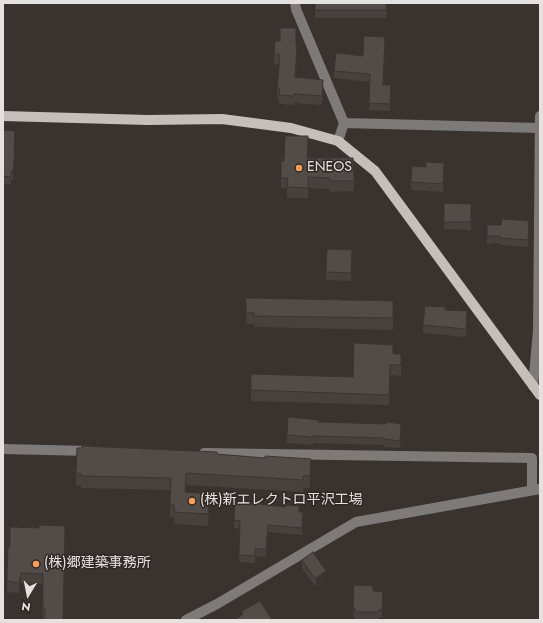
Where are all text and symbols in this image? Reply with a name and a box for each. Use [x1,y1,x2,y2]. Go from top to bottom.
place label: ENEOS [307,160,352,176]
marker: ENEOS [294,163,304,173]
place label: (株)新エレクトロ平沢工場 [200,493,363,509]
marker: (株)新エレクトロ平沢工場 [187,496,197,506]
place label: (株)郷建築事務所 [44,556,151,572]
marker: (株)郷建築事務所 [31,559,41,569]
north arrow [8,575,48,615]
text: N [20,598,32,615]

